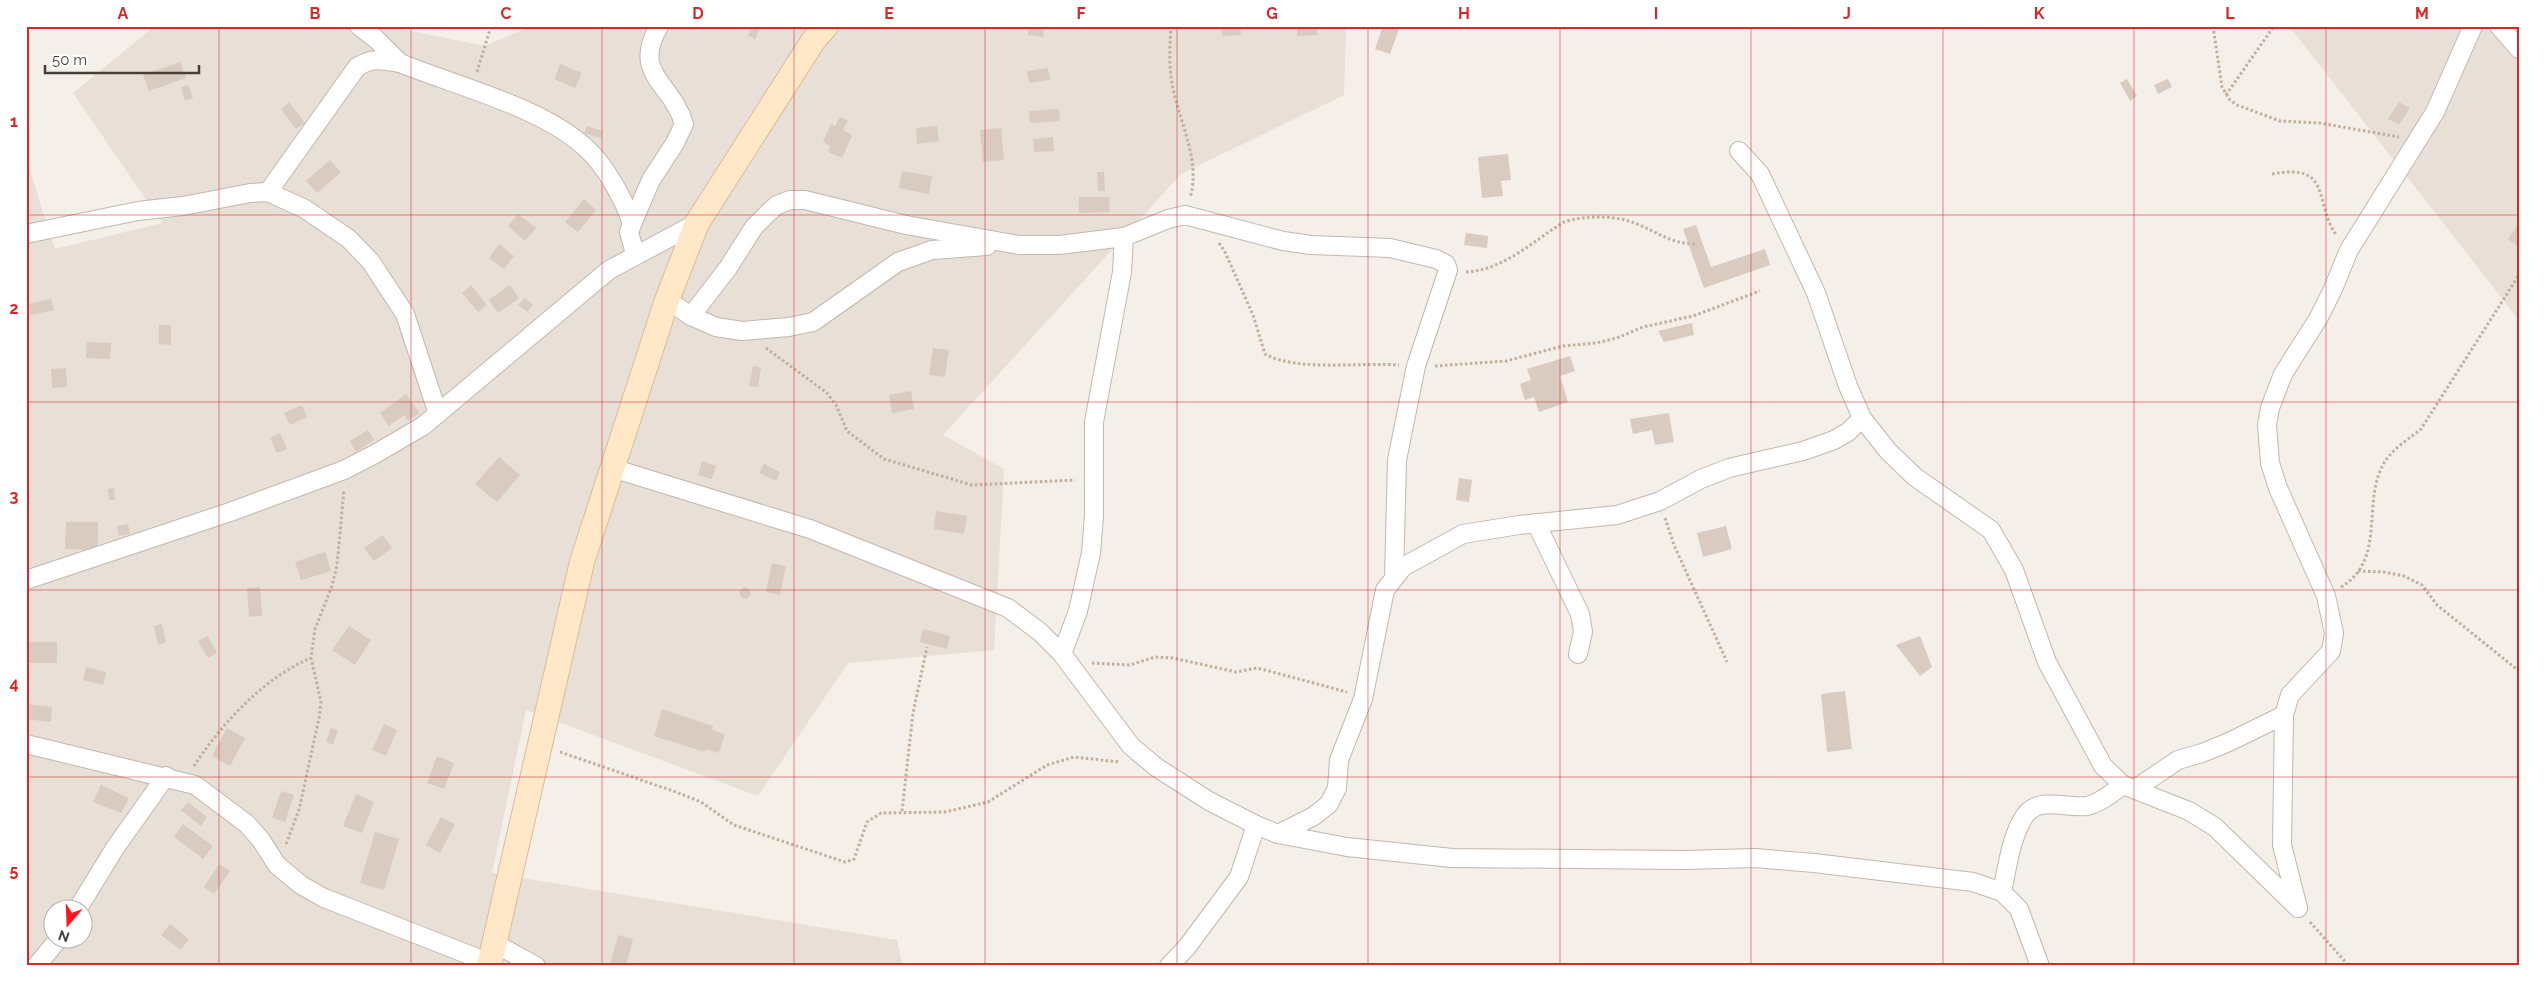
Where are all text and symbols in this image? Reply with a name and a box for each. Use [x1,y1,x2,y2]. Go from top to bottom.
text: A [118,4,129,23]
text: B [310,4,321,23]
text: C [501,4,512,23]
text: D [692,4,704,23]
text: E [884,4,894,23]
text: F [1076,4,1086,23]
text: G [1266,4,1278,23]
text: H [1458,4,1470,23]
text: I [1654,4,1658,23]
text: J [1843,4,1851,23]
text: K [2034,4,2045,23]
text: L [2225,4,2235,23]
text: M [2415,4,2429,23]
scale bar [45,42,199,74]
text: 50 m [52,51,87,69]
text: 1 [10,112,18,131]
text: 2 [9,299,19,318]
text: 3 [10,487,19,506]
text: 4 [9,674,19,693]
text: 5 [10,861,19,880]
north arrow [42,900,92,950]
text: N [56,927,71,946]

